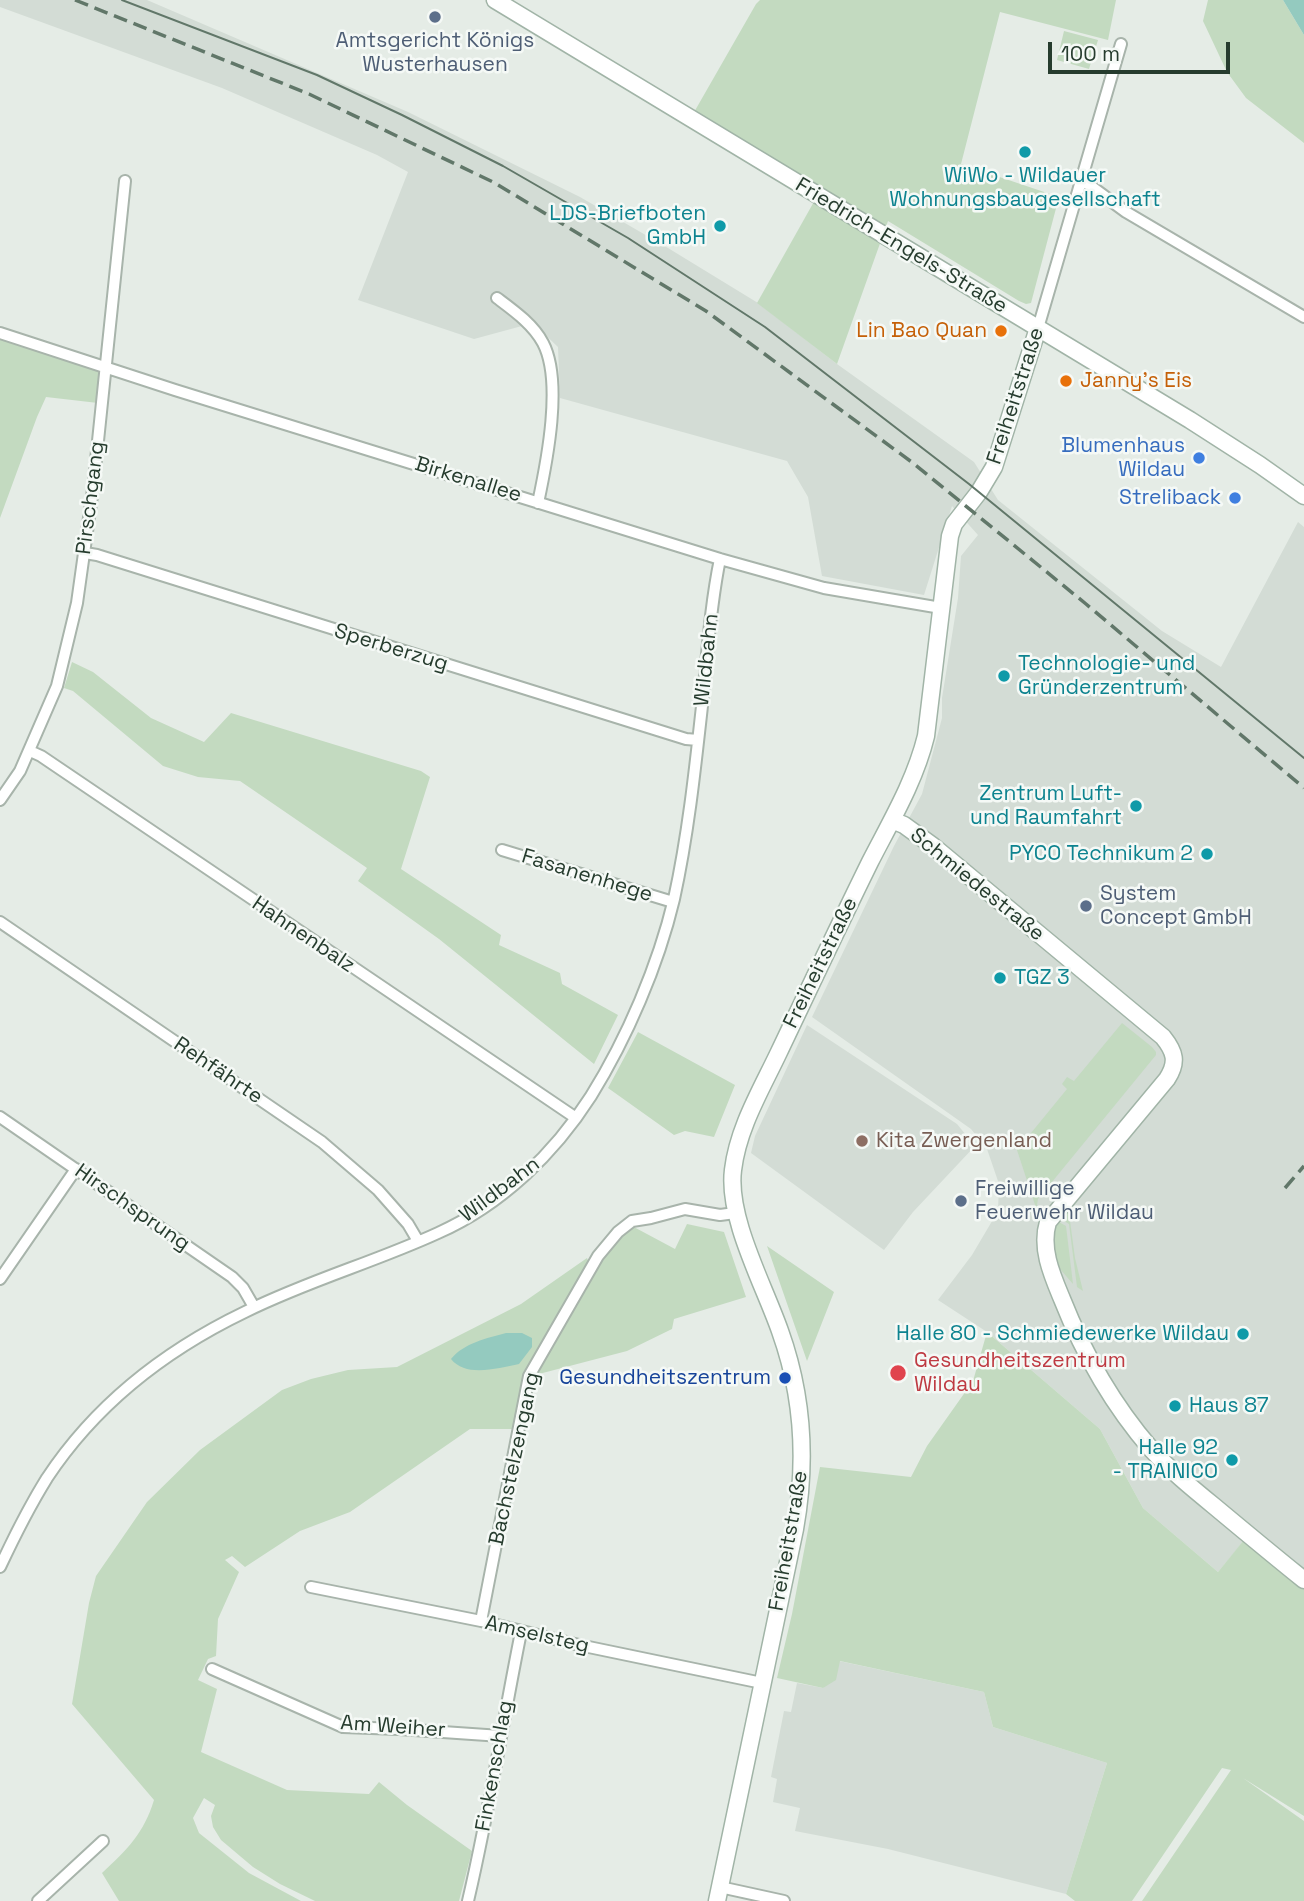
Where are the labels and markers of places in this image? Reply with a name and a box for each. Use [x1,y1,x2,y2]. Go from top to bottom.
marker: Amtsgericht Königs Wusterhausen [427,9,443,25]
place label: Amtsgericht Königs Wusterhausen [336,28,534,78]
marker: WiWo - Wildauer Wohnungsbaugesellschaft [1017,144,1033,160]
place label: WiWo - Wildauer Wohnungsbaugesellschaft [889,163,1161,213]
place label: LDS-Briefboten GmbH [549,201,706,251]
marker: LDS-Briefboten GmbH [712,218,728,234]
place label: Lin Bao Quan [856,318,987,344]
marker: Lin Bao Quan [993,323,1009,339]
place label: Janny's Eis [1080,368,1192,394]
marker: Janny's Eis [1058,373,1074,389]
place label: Blumenhaus Wildau [1061,433,1185,483]
marker: Blumenhaus Wildau [1191,450,1207,466]
place label: Streliback [1119,485,1221,511]
marker: Streliback [1227,490,1243,506]
place label: Technologie- und Gründerzentrum [1018,651,1195,701]
marker: Technologie- und Gründerzentrum [996,668,1012,684]
place label: Zentrum Luft- und Raumfahrt [970,781,1122,831]
marker: Zentrum Luft- und Raumfahrt [1128,798,1144,814]
place label: PYCO Technikum 2 [1009,841,1193,867]
marker: PYCO Technikum 2 [1199,846,1215,862]
place label: System Concept GmbH [1100,881,1252,931]
marker: System Concept GmbH [1078,898,1094,914]
place label: TGZ 3 [1014,965,1070,991]
marker: TGZ 3 [992,970,1008,986]
place label: Kita Zwergenland [876,1128,1052,1154]
marker: Kita Zwergenland [854,1133,870,1149]
place label: Freiwillige Feuerwehr Wildau [975,1176,1154,1226]
marker: Freiwillige Feuerwehr Wildau [953,1193,969,1209]
place label: Halle 80 - Schmiedewerke Wildau [896,1321,1229,1347]
marker: Halle 80 - Schmiedewerke Wildau [1235,1326,1251,1342]
place label: Gesundheitszentrum Wildau [914,1348,1126,1398]
marker: Gesundheitszentrum Wildau [888,1363,908,1383]
place label: Gesundheitszentrum [559,1365,771,1391]
marker: Gesundheitszentrum [777,1370,793,1386]
place label: Haus 87 [1189,1393,1269,1419]
marker: Haus 87 [1167,1398,1183,1414]
place label: Halle 92 - TRAINICO [1112,1435,1218,1485]
marker: Halle 92 - TRAINICO [1224,1452,1240,1468]

